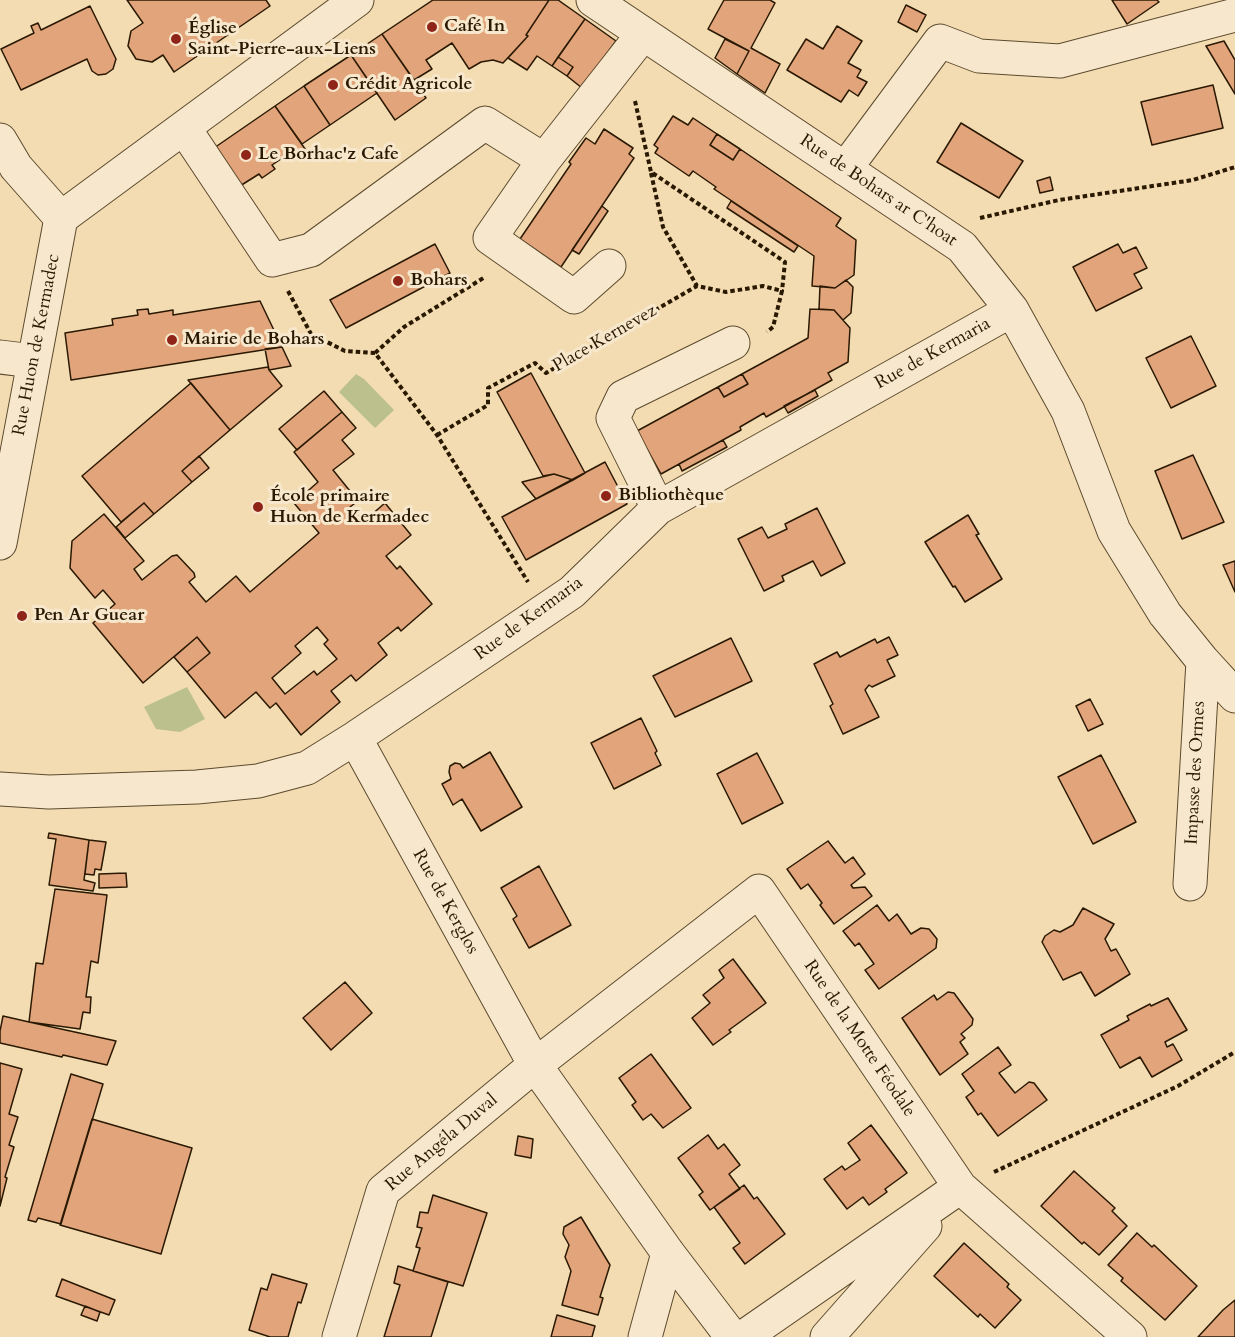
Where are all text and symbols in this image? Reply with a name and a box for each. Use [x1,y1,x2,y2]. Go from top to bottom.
place label: Café In [444,16,505,38]
place label: Église Saint-Pierre-aux-Liens [188,18,376,60]
marker: Café In [425,20,439,34]
marker: Église Saint-Pierre-aux-Liens [169,32,183,46]
place label: Crédit Agricole [345,74,472,96]
marker: Crédit Agricole [326,78,340,92]
street label: Rue de Bohars ar C'hoat [795,130,961,252]
place label: Le Borhac'z Cafe [258,144,399,166]
marker: Le Borhac'z Cafe [239,148,253,162]
street label: Rue Huon de Kermadec [9,252,65,438]
place label: Bohars [410,270,468,292]
marker: Bohars [391,274,405,288]
street label: Place Kernevez [549,301,661,377]
street label: Rue de Kermaria [872,313,994,395]
place label: Mairie de Bohars [184,329,324,351]
marker: Mairie de Bohars [165,333,179,347]
place label: Bibliothèque [618,485,724,507]
place label: École primaire Huon de Kermadec [270,486,429,528]
marker: Bibliothèque [599,489,613,503]
marker: École primaire Huon de Kermadec [251,500,265,514]
street label: Rue de Kermaria [471,573,587,665]
place label: Pen Ar Guear [34,605,144,627]
marker: Pen Ar Guear [15,609,29,623]
street label: Impasse des Ormes [1181,701,1211,845]
street label: Rue de Kerglos [407,846,483,958]
street label: Rue de la Motte Féodale [798,956,920,1122]
street label: Rue Angéla Duval [382,1090,502,1196]

